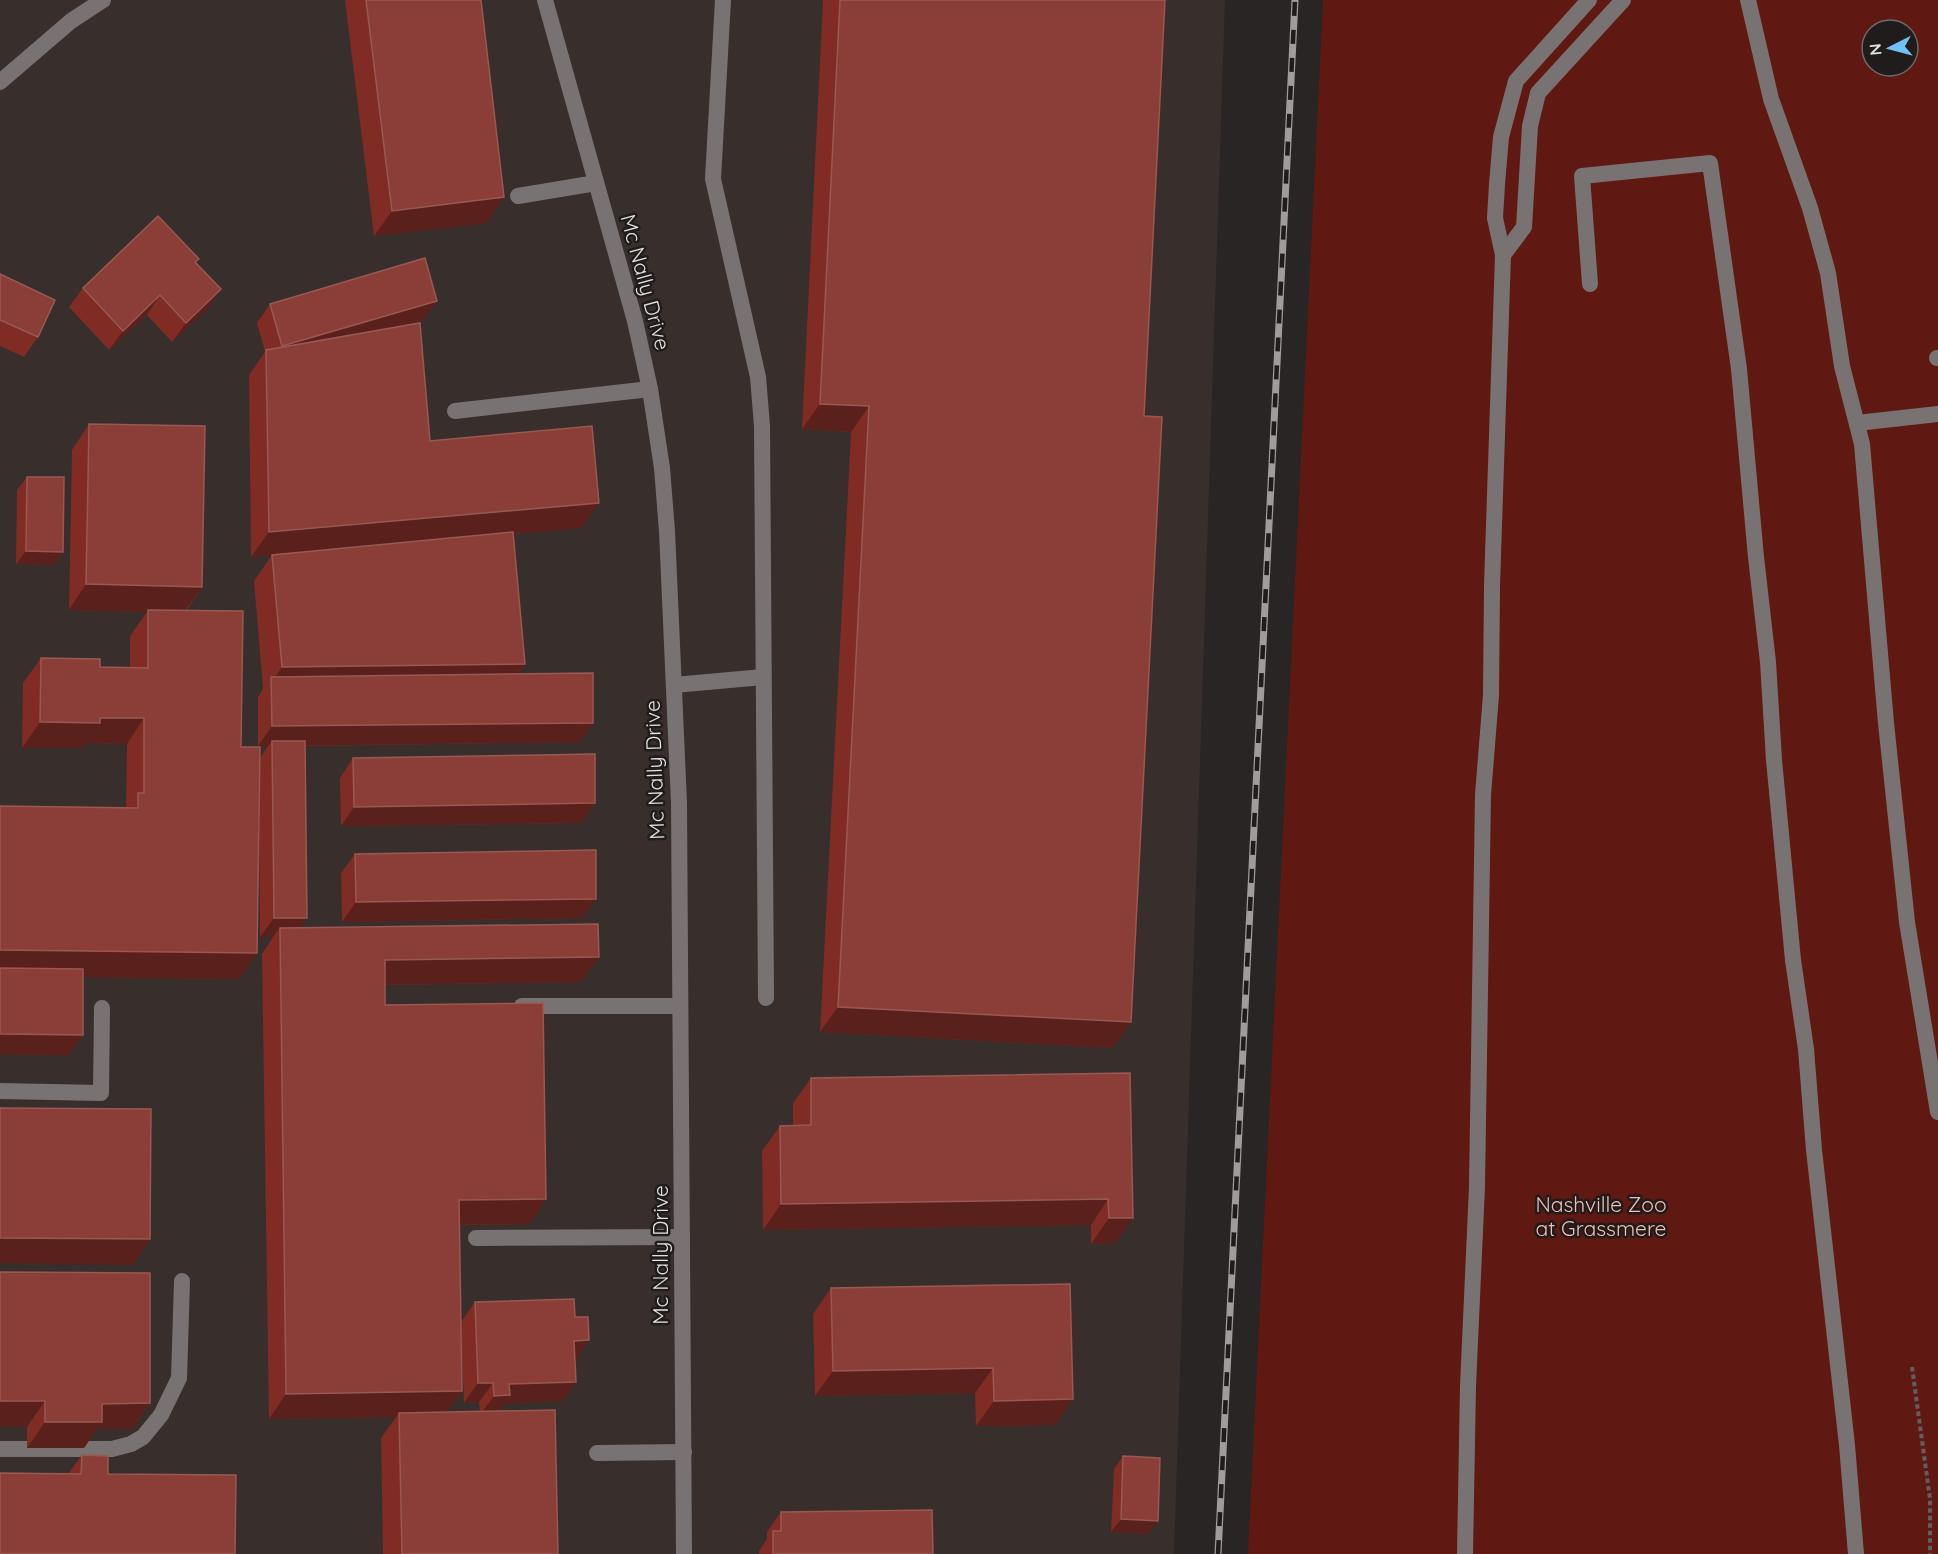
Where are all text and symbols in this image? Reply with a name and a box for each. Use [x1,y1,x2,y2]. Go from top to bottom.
north arrow [1860,18,1920,78]
text: N [1865,43,1886,56]
street label: Mc Nally Drive [615,211,677,353]
street label: Mc Nally Drive [639,700,669,840]
street label: Mc Nally Drive [647,1185,673,1325]
park label: Nashville Zoo at Grassmere [1535,1191,1667,1241]

